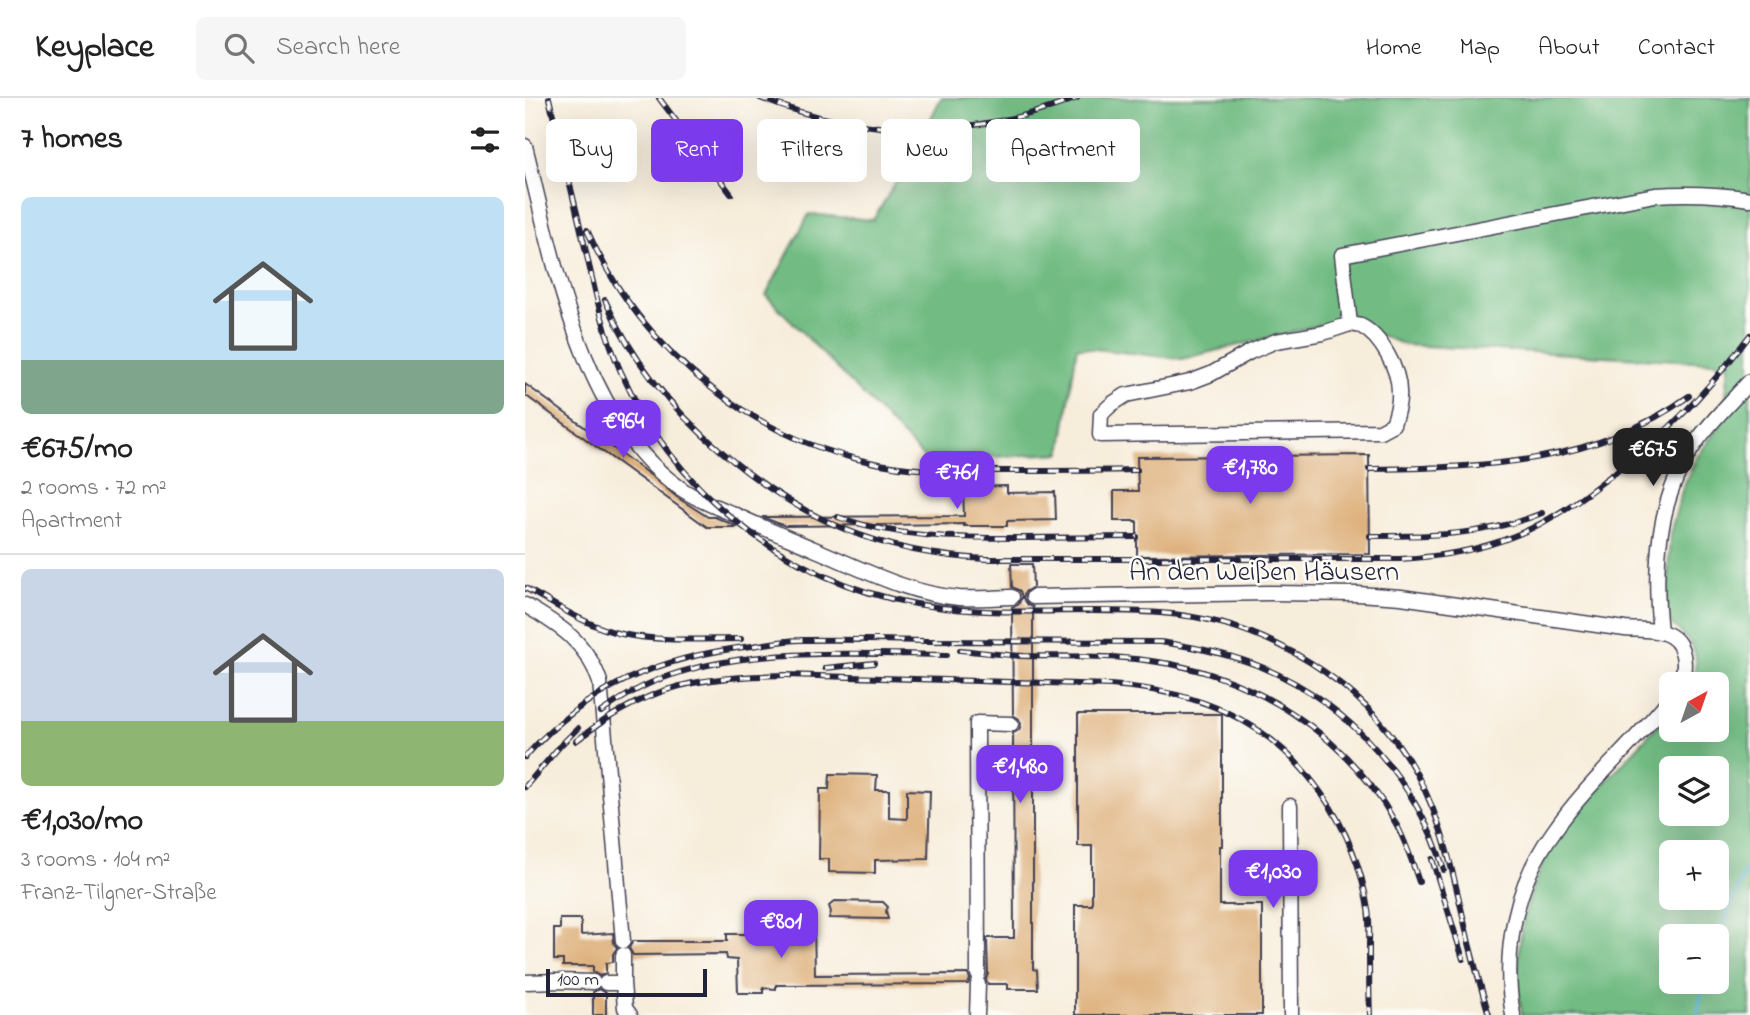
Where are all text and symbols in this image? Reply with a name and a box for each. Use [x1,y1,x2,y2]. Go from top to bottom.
search box [196,17,686,80]
text: Keyplace [35,24,154,72]
icon: search [220,29,258,67]
text: Search here [276,29,400,67]
text: Home [1366,31,1422,66]
text: Map [1460,31,1500,66]
text: About [1538,31,1600,66]
text: Contact [1638,31,1715,66]
text: 7 homes [21,118,123,162]
chip: Buy [546,119,637,182]
chip: Rent [651,119,743,182]
chip: Filters [757,119,867,182]
chip: New [881,119,972,182]
chip: Apartment [986,119,1140,182]
icon: filters [466,121,504,159]
icon: home [200,243,326,369]
pin: €964 [582,400,664,460]
text: €964 [602,406,644,439]
text: €675/mo [21,428,133,472]
pin: €675 [1612,428,1694,488]
text: €675 [1629,434,1677,467]
pin: €1,780 [1193,446,1307,506]
pin: €761 [916,452,998,511]
text: €1,780 [1222,452,1278,485]
text: €761 [936,457,978,490]
text: 2 rooms · 72 m² [21,472,167,505]
text: Apartment [21,505,122,538]
street label: An den Weißen Häusern [1129,553,1399,594]
icon: home [200,615,326,741]
north arrow [1659,672,1729,742]
map controls [1659,672,1729,994]
pin: €1,480 [963,746,1077,805]
text: €1,480 [992,751,1048,784]
button: layers [1659,756,1729,826]
text: €1,030/mo [21,800,143,844]
button: + [1659,840,1729,910]
text: 3 rooms · 104 m² [21,844,170,877]
pin: €1,030 [1216,850,1330,910]
text: €1,030 [1245,856,1301,889]
text: Franz-Tilgner-Straße [21,877,217,910]
pin: €801 [740,900,822,960]
text: €801 [760,906,802,939]
button: − [1659,924,1729,994]
scale bar [546,966,707,998]
text: 100 m [557,967,599,994]

